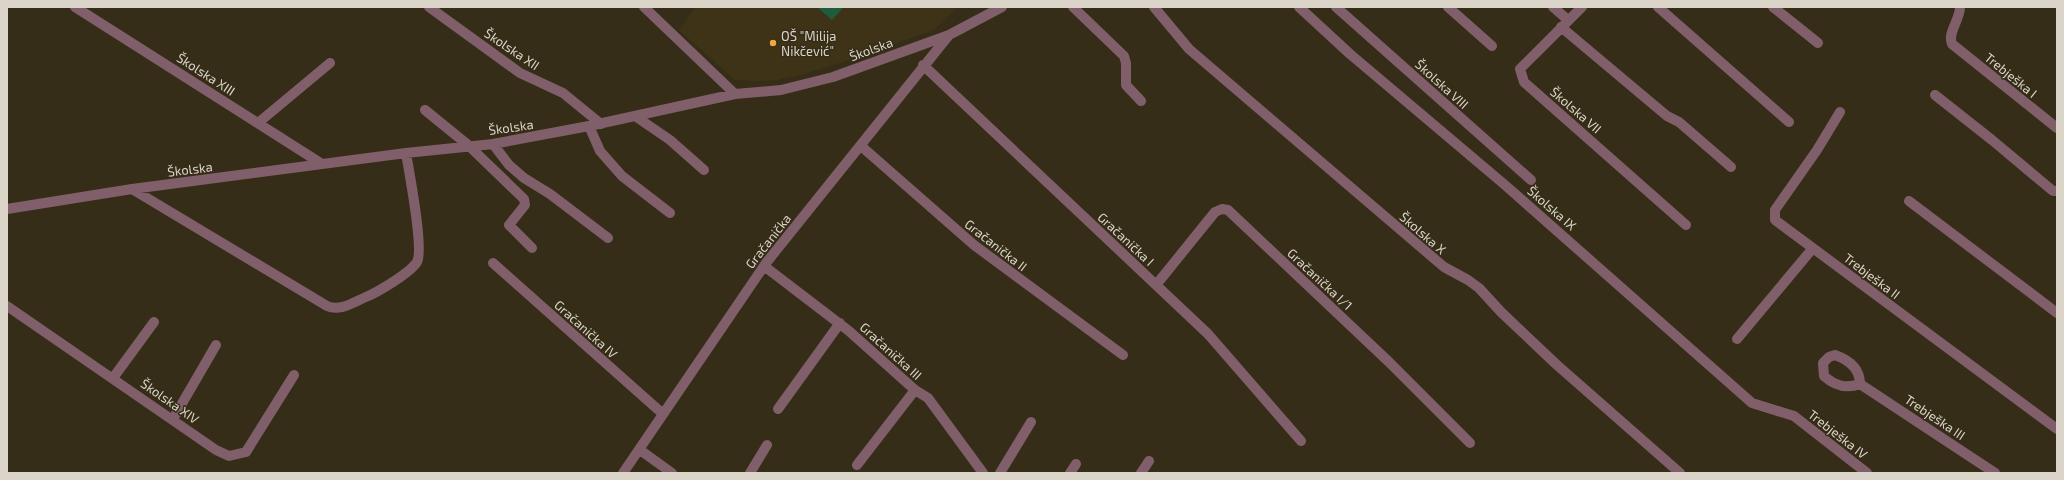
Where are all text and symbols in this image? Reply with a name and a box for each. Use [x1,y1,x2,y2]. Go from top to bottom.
street label: Školska XII [481,25,543,73]
place label: OŠ "Milija Nikčević" [781,28,836,59]
street label: Školska [847,34,895,64]
marker: OŠ "Milija Nikčević" [768,38,778,48]
street label: Školska XIII [174,49,238,99]
street label: Trebješka I [1982,49,2040,101]
street label: Školska VIII [1412,56,1472,112]
street label: Školska VII [1547,83,1605,137]
street label: Školska [487,116,535,138]
street label: Školska [167,158,213,180]
street label: Školska IX [1524,182,1580,234]
street label: Gračanička I [1095,209,1157,269]
street label: Školska X [1397,209,1449,257]
street label: Gračanička [742,211,794,271]
street label: Gračanička II [962,216,1030,274]
street label: Gračanička I/1 [1284,245,1356,313]
street label: Trebješka II [1841,250,1903,302]
street label: Gračanička IV [551,297,621,361]
street label: Gračanička III [857,319,925,383]
street label: Školska XIV [138,375,202,427]
street label: Trebješka III [1902,391,1968,443]
street label: Trebješka IV [1805,406,1871,462]

